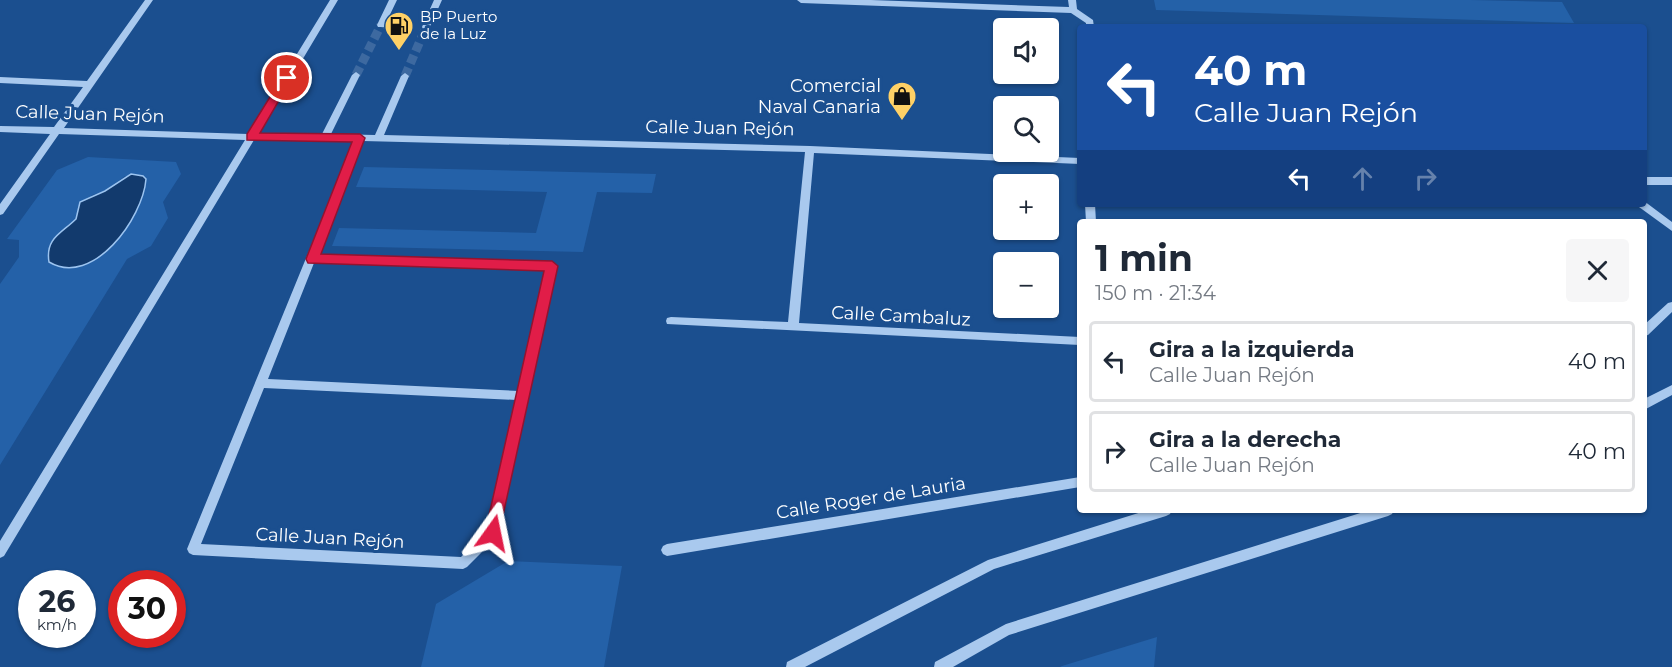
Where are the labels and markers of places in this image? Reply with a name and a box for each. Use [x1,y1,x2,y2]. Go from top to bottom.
place label: BP Puerto de la Luz [420,7,497,43]
fuel station icon: BP Puerto de la Luz [383,10,415,52]
pin [261,52,312,103]
place label: Comercial Naval Canaria [758,75,881,118]
shop icon: Comercial Naval Canaria [886,80,918,122]

